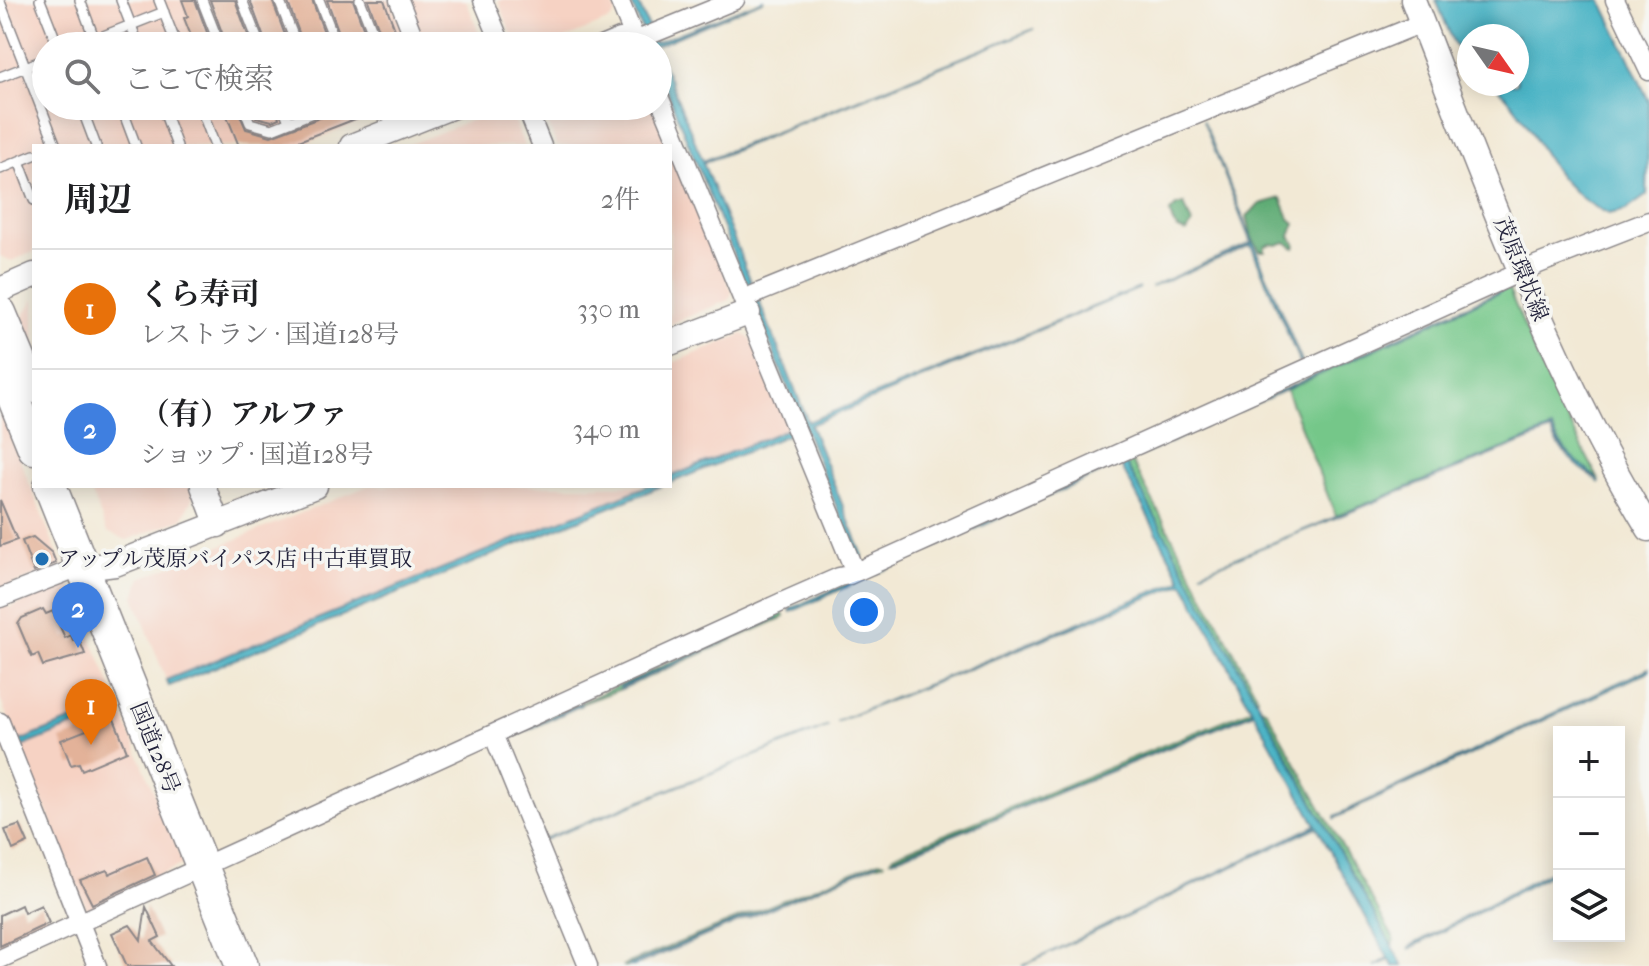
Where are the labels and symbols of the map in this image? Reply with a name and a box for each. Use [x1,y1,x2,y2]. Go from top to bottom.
north arrow [1457,24,1529,96]
street label: 茂原環状線 [1488,213,1554,325]
place label: アップル茂原バイパス店 中古車買取 [58,546,412,572]
marker: アップル茂原バイパス店 中古車買取 [33,550,51,568]
pin: 2 [52,582,104,648]
your location [844,592,884,632]
pin: 1 [65,679,117,745]
street label: 国道128号 [125,699,185,797]

